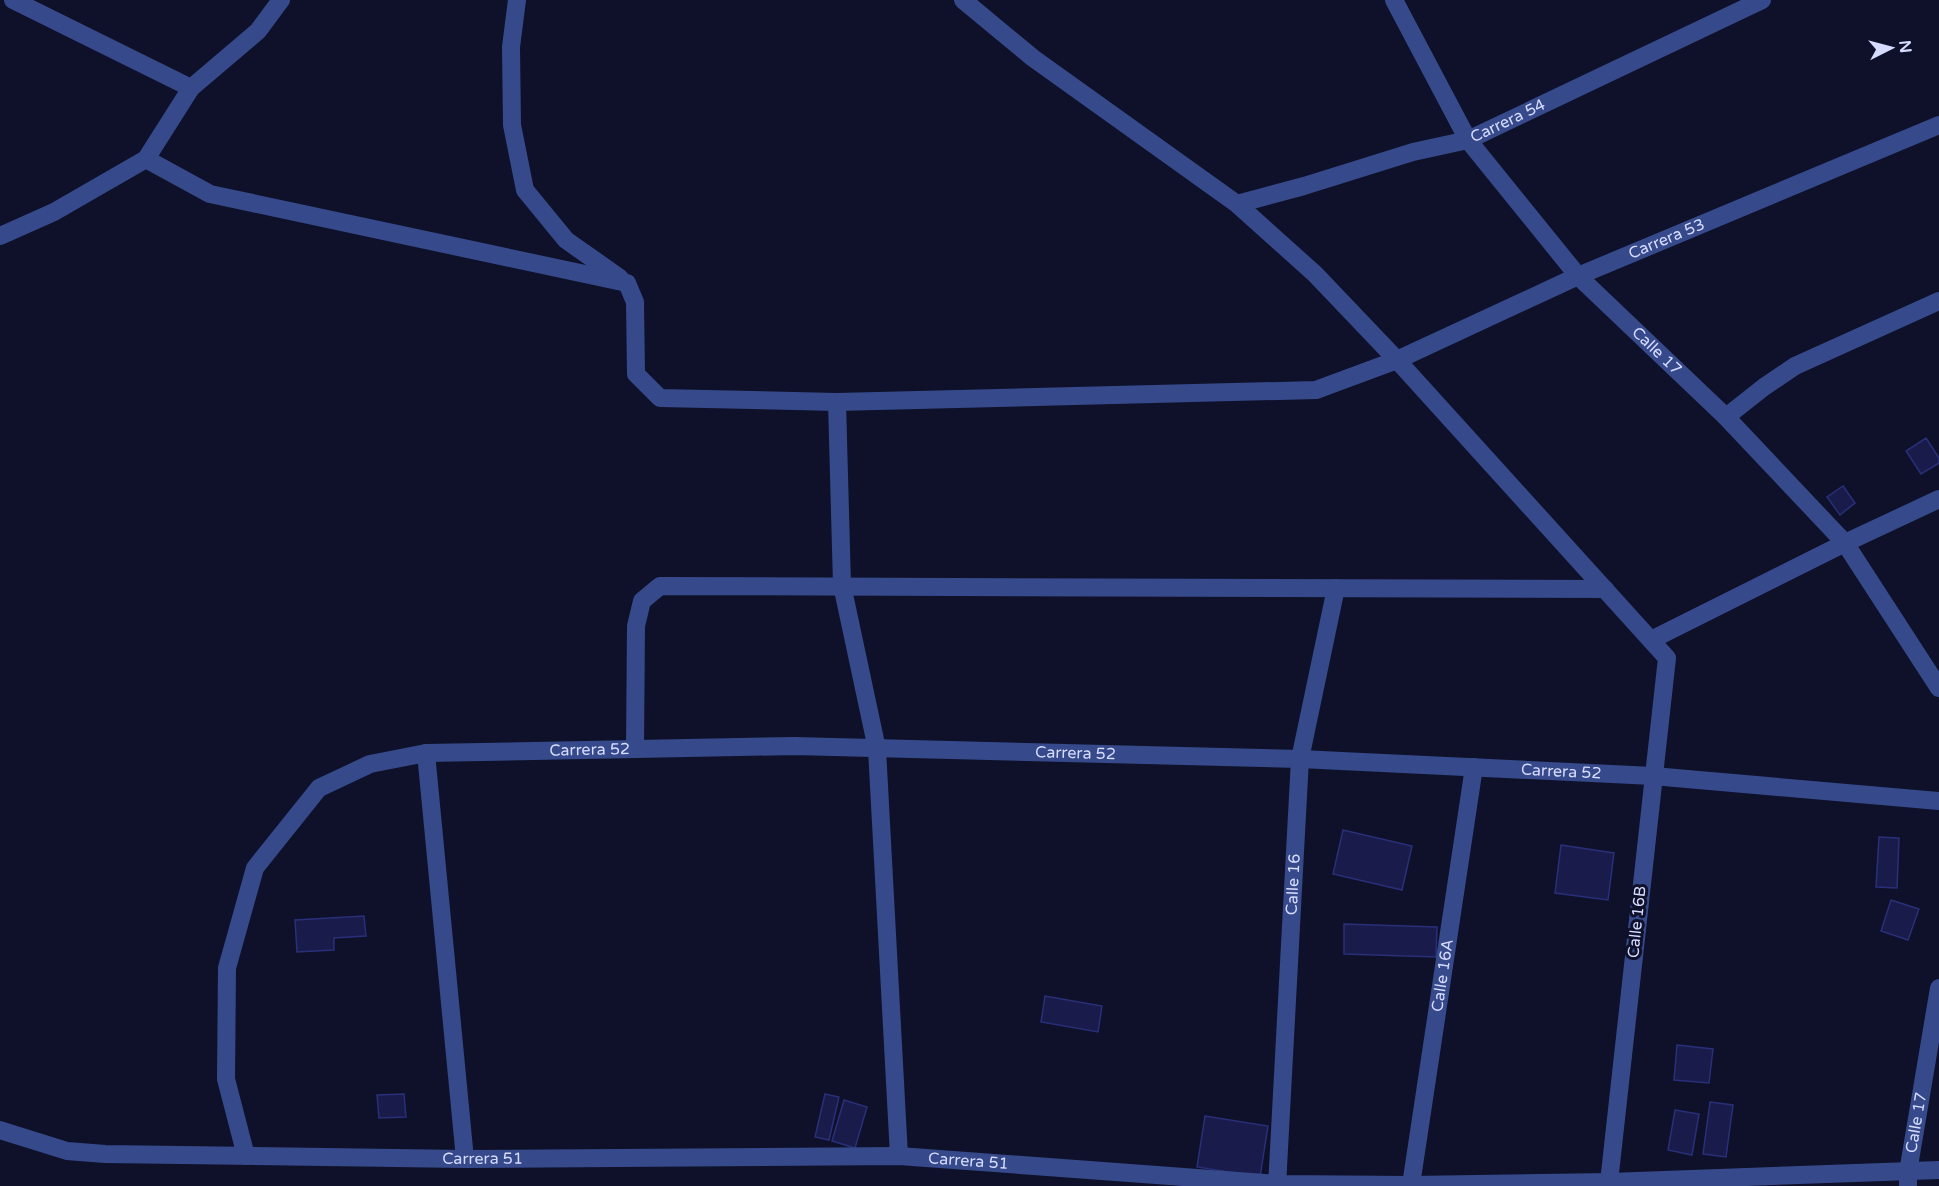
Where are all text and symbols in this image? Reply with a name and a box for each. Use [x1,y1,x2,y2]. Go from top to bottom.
north arrow [1861,18,1921,78]
text: N [1894,39,1916,54]
street label: Carrera 54 [1467,95,1549,147]
street label: Carrera 53 [1625,214,1708,264]
street label: Calle 17 [1628,323,1686,379]
street label: Carrera 52 [549,739,630,761]
street label: Carrera 52 [1035,742,1116,764]
street label: Carrera 52 [1520,760,1602,784]
street label: Calle 16 [1282,853,1305,916]
street label: Calle 16B [1623,885,1651,959]
street label: Calle 16A [1427,938,1458,1013]
street label: Calle 17 [1901,1091,1931,1155]
street label: Carrera 51 [927,1148,1009,1174]
street label: Carrera 51 [442,1149,523,1169]

